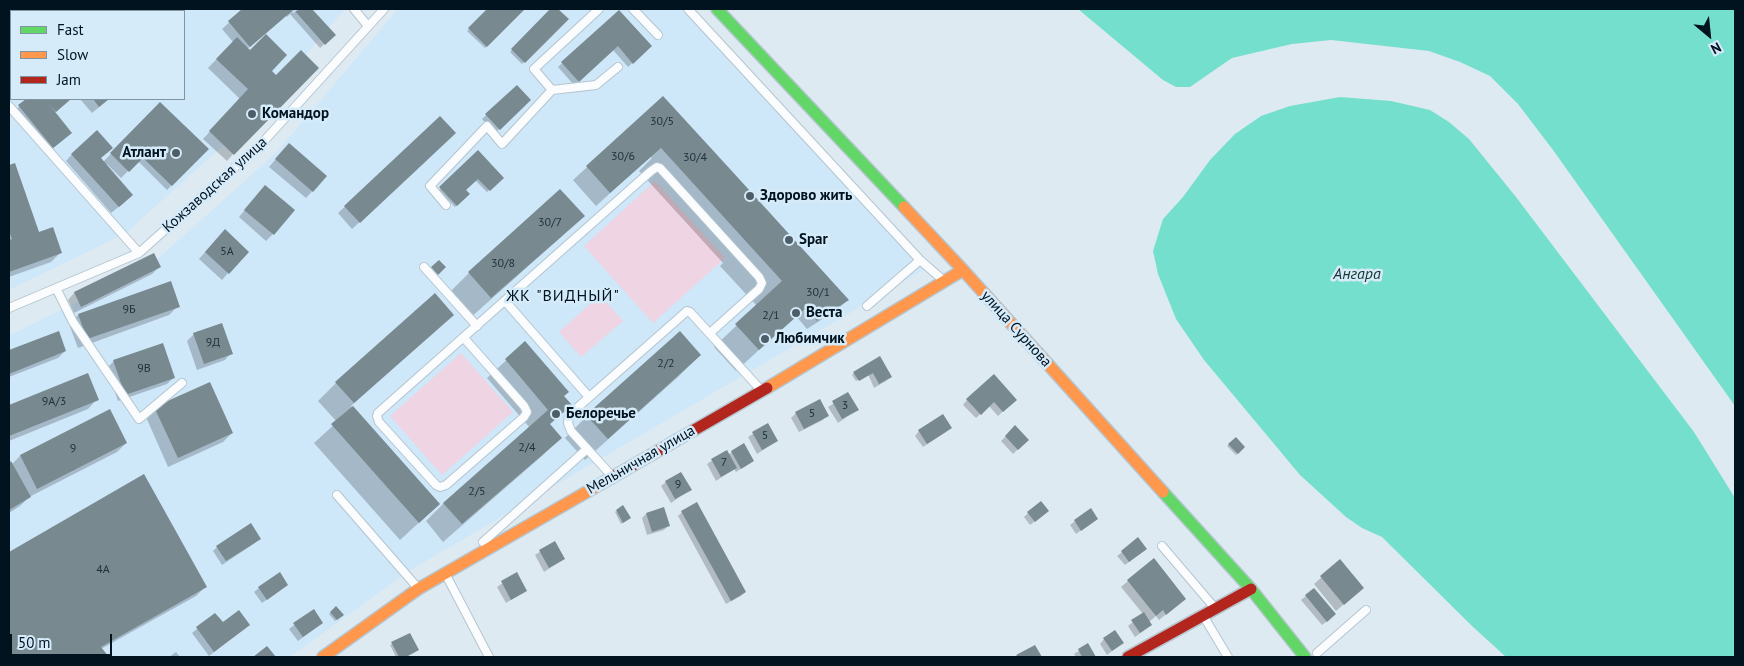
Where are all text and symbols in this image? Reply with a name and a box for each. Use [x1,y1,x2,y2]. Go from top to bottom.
legend [10,10,185,100]
north arrow [1684,10,1734,60]
text: Fast [57,20,84,39]
text: N [1708,38,1724,58]
text: Slow [57,45,88,64]
text: Jam [57,70,81,89]
place label: Командор [262,105,329,123]
marker: Командор [246,108,258,120]
house number: 30/5 [650,115,674,129]
street label: Кожзаводская улица [159,133,271,237]
place label: Атлант [122,144,166,162]
marker: Атлант [170,147,182,159]
house number: 30/6 [611,150,635,164]
house number: 30/4 [683,151,707,165]
place label: Здорово жить [760,187,852,205]
marker: Здорово жить [744,190,756,202]
house number: 30/7 [538,216,562,230]
place label: Spar [799,231,828,249]
marker: Spar [783,234,795,246]
house number: 5А [220,245,234,259]
house number: 30/8 [491,257,515,271]
water label: Ангара [1333,264,1381,284]
district label: ЖК "ВИДНЫЙ" [505,286,621,306]
house number: 30/1 [806,286,830,300]
street label: улица Сурнова [977,287,1055,371]
house number: 9Б [122,303,136,317]
place label: Веста [806,304,843,322]
marker: Веста [790,307,802,319]
house number: 2/1 [762,309,780,323]
place label: Любимчик [775,330,845,348]
marker: Любимчик [759,333,771,345]
house number: 9Д [206,336,220,350]
house number: 2/2 [657,357,675,371]
house number: 9В [137,362,151,376]
house number: 9А/3 [42,395,66,409]
house number: 3 [842,399,848,413]
place label: Белоречье [566,405,636,423]
house number: 5 [809,407,815,421]
marker: Белоречье [550,408,562,420]
street label: Мельничная улица [584,422,698,498]
house number: 5 [762,429,768,443]
house number: 2/4 [518,441,536,455]
house number: 9 [70,442,76,456]
house number: 7 [721,456,727,470]
house number: 9 [675,478,681,492]
house number: 2/5 [468,485,486,499]
house number: 4А [96,563,110,577]
scale bar [12,624,115,656]
text: 50 m [18,633,51,652]

